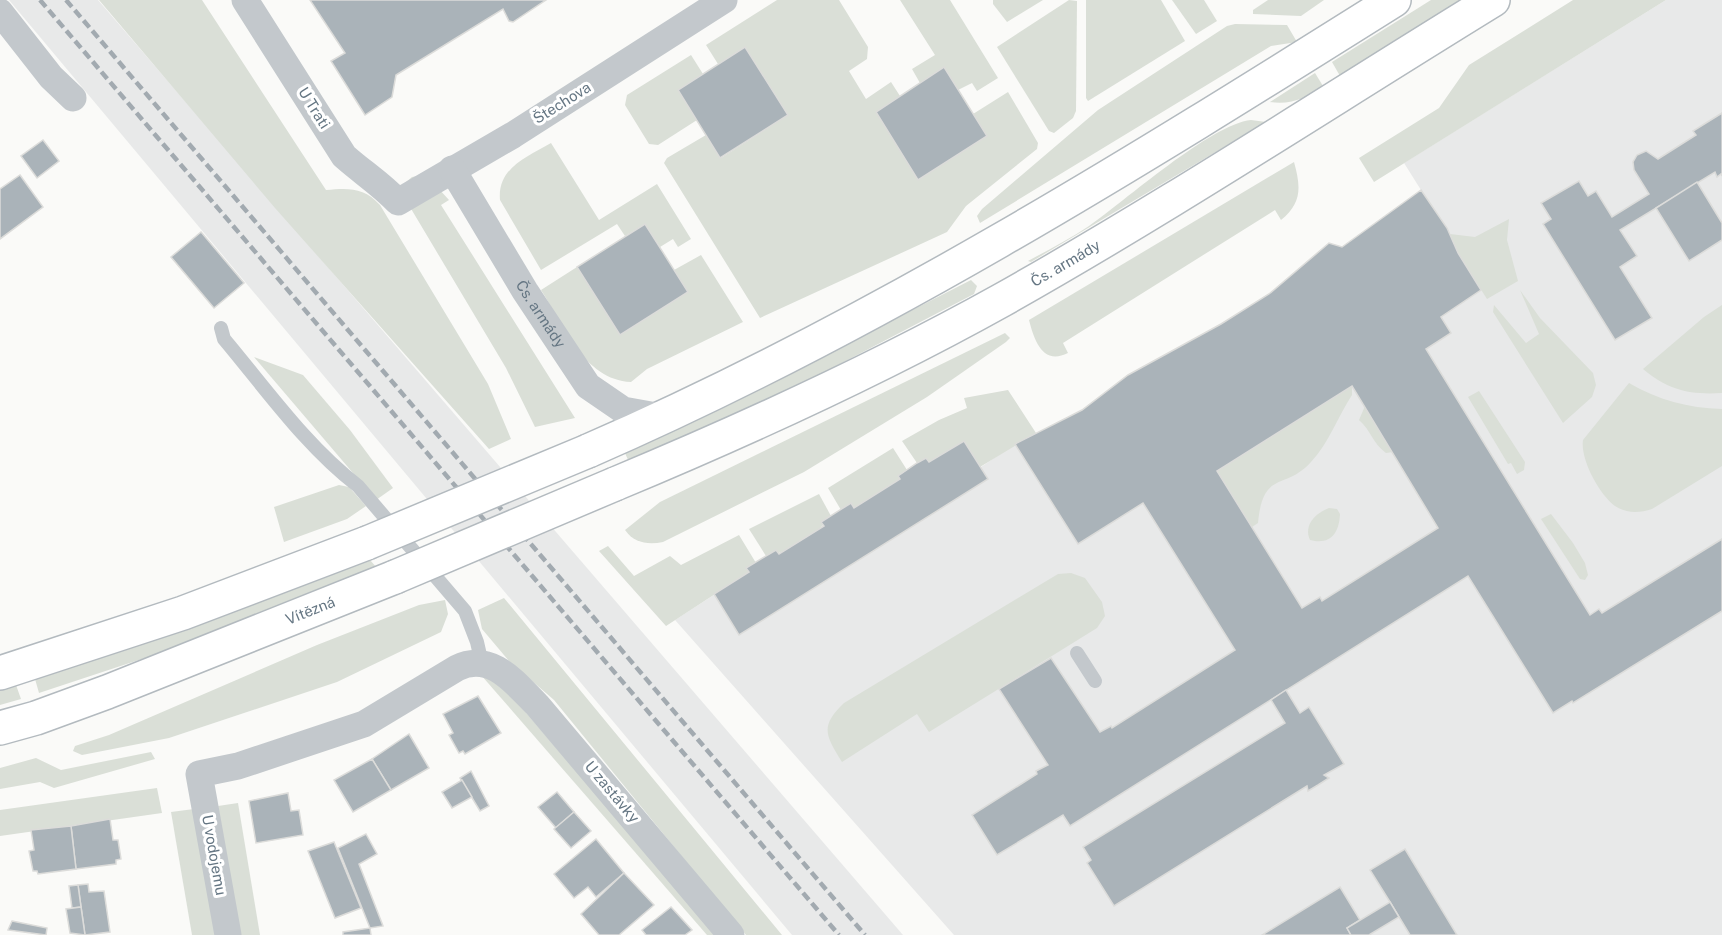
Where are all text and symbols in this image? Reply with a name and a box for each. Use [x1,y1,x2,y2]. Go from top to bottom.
street label: Štechova [530,78,594,127]
street label: U Trati [295,84,334,132]
street label: Čs. armády [1028,236,1103,290]
street label: Čs. armády [513,277,569,351]
street label: Vítězná [283,593,337,628]
street label: U zastávky [582,757,643,826]
street label: U vodojemu [199,813,230,897]

